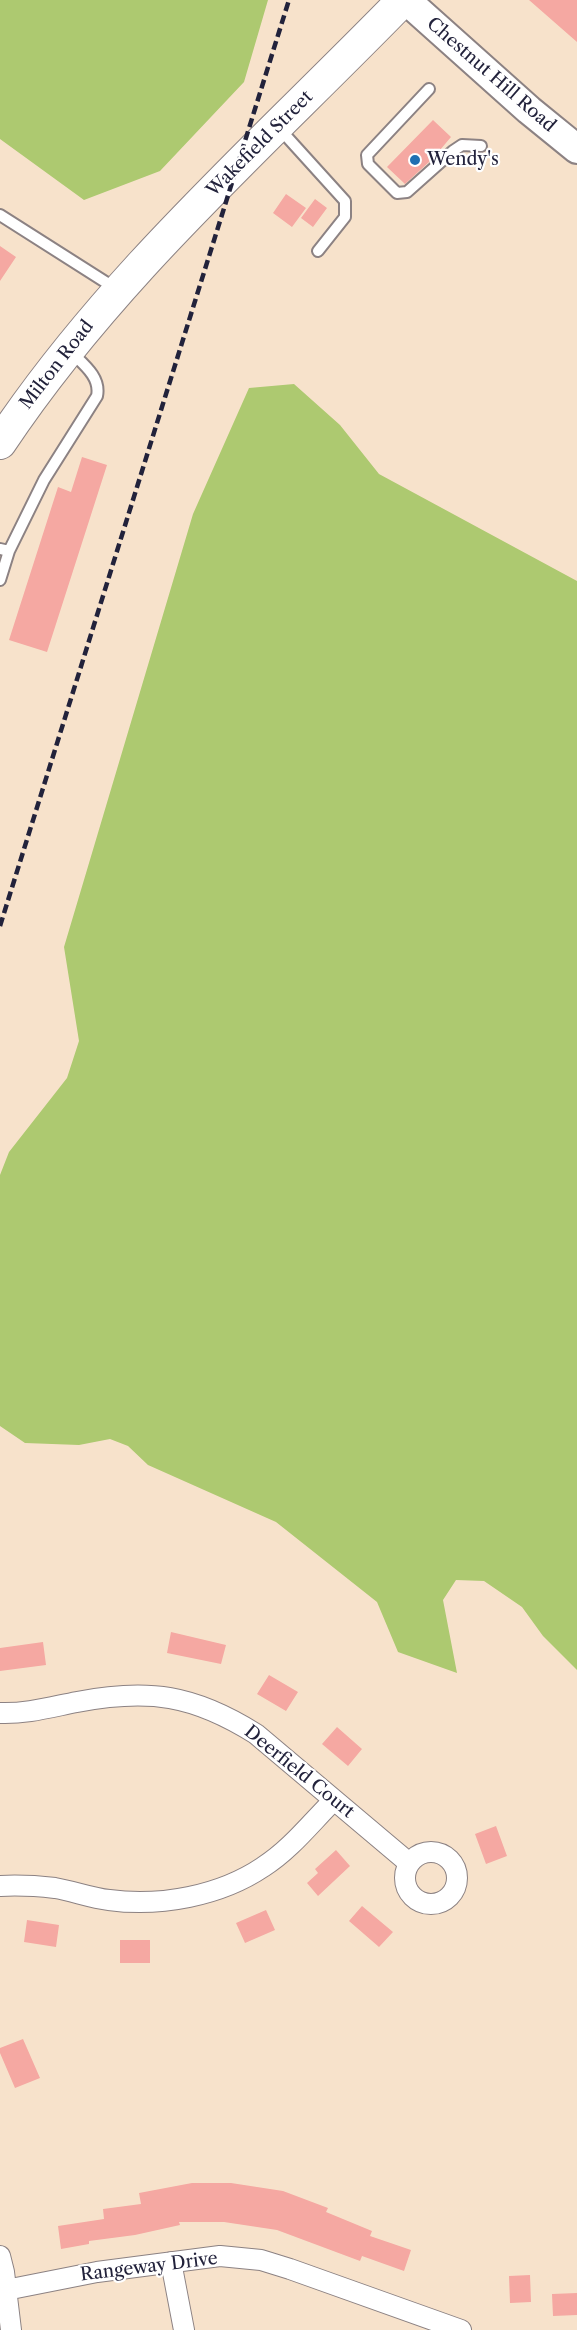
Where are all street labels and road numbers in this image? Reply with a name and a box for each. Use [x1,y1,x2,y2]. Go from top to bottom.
street label: Chestnut Hill Road [422,13,560,137]
street label: Wakefield Street [203,87,317,201]
street label: Milton Road [16,316,98,414]
street label: Deerfield Court [240,1721,358,1823]
street label: Rangeway Drive [79,2248,219,2286]

